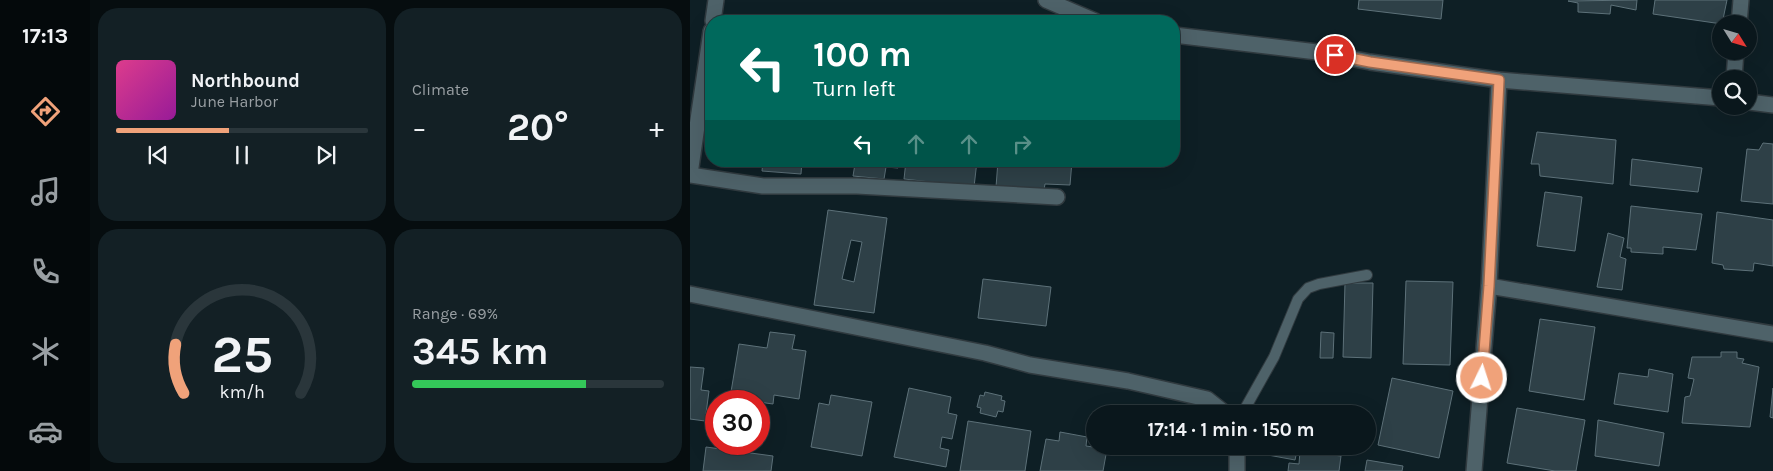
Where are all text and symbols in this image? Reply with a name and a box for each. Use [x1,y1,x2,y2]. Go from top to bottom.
north arrow [1712,15,1758,60]
map controls [1712,15,1757,115]
text: 17:13 [22,23,68,49]
text: 100 m [813,34,912,75]
pin [1314,34,1356,76]
icon: left [730,35,795,100]
icon: arrive [1321,41,1349,69]
text: Northbound [191,70,300,92]
button: search [1712,70,1757,115]
text: Turn left [813,76,896,102]
text: Climate [412,80,469,99]
text: June Harbor [191,92,278,111]
icon: directions [28,94,63,129]
text: 20° [507,105,569,150]
text: − [412,111,427,144]
text: + [649,111,664,144]
icon: left [849,130,877,158]
icon: ahead [902,130,930,158]
icon: ahead [955,130,983,158]
icon: right [1008,130,1036,158]
icon: previous [144,141,172,169]
icon: pause [228,141,256,169]
icon: next [312,141,340,169]
icon: music [28,174,63,209]
icon: phone [28,254,63,289]
text: Range · 69% [412,304,498,323]
text: 25 [211,324,273,385]
text: 345 km [412,329,549,374]
icon: climate [28,334,63,369]
position arrow [1455,351,1507,403]
text: km/h [219,382,265,403]
speed limit sign: 30 [705,390,770,455]
icon: car [28,414,63,449]
text: 17:14 · 1 min · 150 m [1147,419,1315,441]

